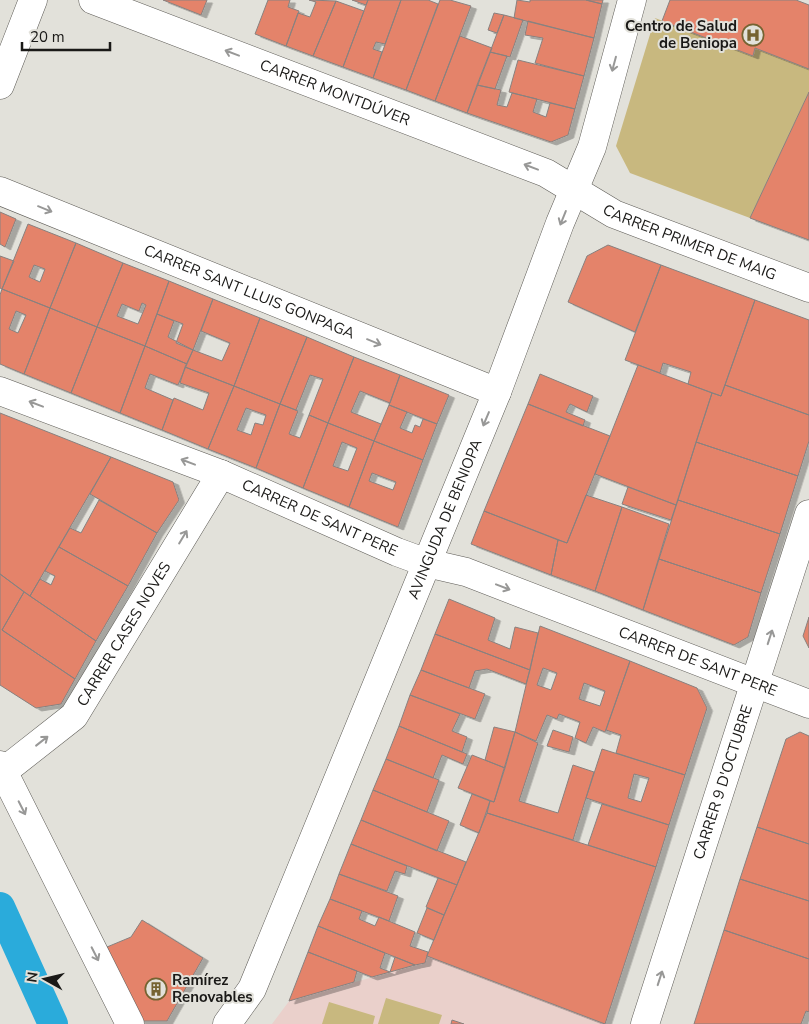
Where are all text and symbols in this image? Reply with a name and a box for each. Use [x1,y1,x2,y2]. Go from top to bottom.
place label: Centro de Salud de Beniopa [625,16,737,53]
scale bar [22,20,110,52]
hospital icon: Centro de Salud de Beniopa [741,23,765,47]
text: 20 m [30,27,65,47]
one-way arrow [225,48,240,57]
street label: CARRER MONTDÚVER [257,55,413,130]
one-way arrow [609,56,619,72]
one-way arrow [524,162,539,171]
street label: CARRER PRIMER DE MAIG [599,199,779,285]
one-way arrow [37,205,52,214]
one-way arrow [557,210,567,225]
street label: CARRER SANT LLUIS GONPAGA [141,240,358,344]
one-way arrow [366,338,381,347]
one-way arrow [29,399,44,409]
one-way arrow [481,411,491,426]
street label: AVINGUDA DE BENIOPA [403,436,487,602]
one-way arrow [181,457,196,466]
street label: CARRER DE SANT PERE [239,474,401,561]
one-way arrow [178,531,188,545]
street label: CARRER CASES NOVES [72,558,175,710]
one-way arrow [495,583,511,592]
street label: CARRER DE SANT PERE [616,622,780,701]
one-way arrow [766,630,775,646]
street label: CARRER 9 D'OCTUBRE [689,702,757,862]
one-way arrow [35,736,48,747]
one-way arrow [18,800,27,815]
one-way arrow [90,946,100,961]
north arrow [20,954,70,1004]
place label: Ramírez Renovables [172,970,253,1007]
one-way arrow [656,970,665,986]
text: N [22,971,43,984]
building icon: Ramírez Renovables [144,977,168,1001]

